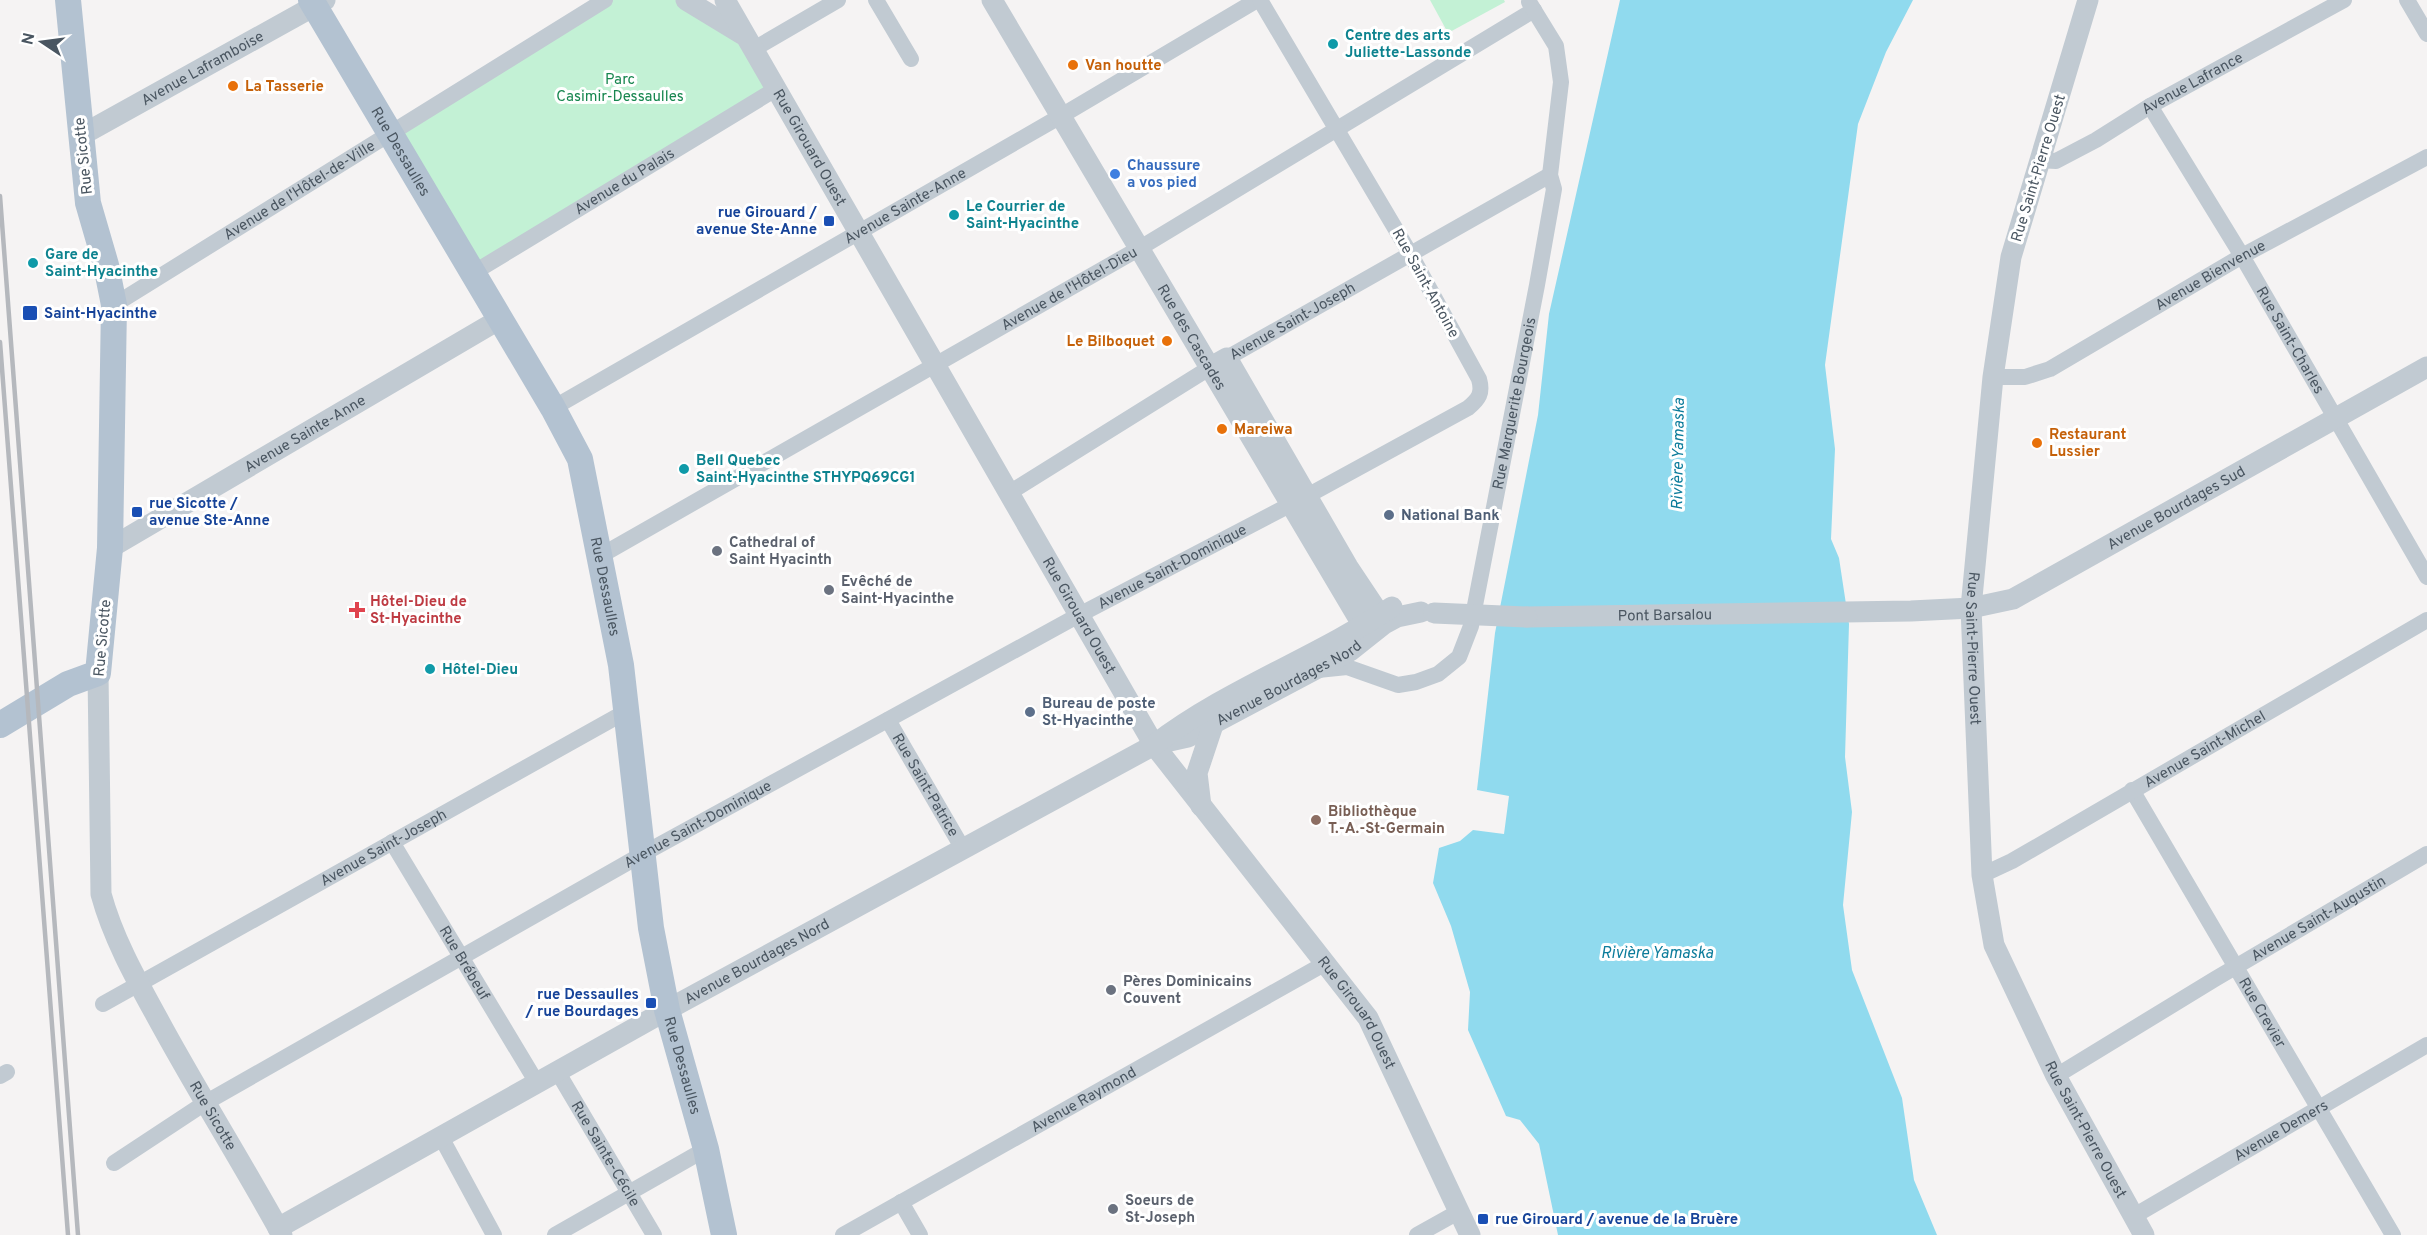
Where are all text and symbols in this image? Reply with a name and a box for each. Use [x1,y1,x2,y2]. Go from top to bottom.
north arrow [12,12,72,72]
place label: Centre des arts Juliette-Lassonde [1345,27,1471,63]
street label: Avenue Laframboise [139,28,268,111]
text: N [18,31,40,47]
marker: Centre des arts Juliette-Lassonde [1326,37,1340,51]
street label: Avenue Lafrance [2139,49,2247,120]
place label: Van houtte [1085,57,1162,76]
marker: Van houtte [1066,58,1080,72]
park label: Parc Casimir-Dessaulles [556,71,684,107]
place label: La Tasserie [245,78,324,97]
marker: La Tasserie [226,79,240,93]
street label: Rue Girouard Ouest [767,86,850,210]
street label: Rue Saint-Pierre Ouest [2008,92,2071,245]
street label: Rue Dessaulles [366,104,433,200]
street label: Rue Sicotte [71,116,98,195]
street label: Avenue de l'Hôtel-de-Ville [221,137,379,245]
street label: Avenue du Palais [571,145,679,220]
place label: Chaussure a vos pied [1127,157,1200,193]
street label: Avenue Sainte-Anne [841,164,970,250]
marker: Chaussure a vos pied [1108,167,1122,181]
place label: Le Courrier de Saint-Hyacinthe [966,198,1079,234]
place label: rue Girouard / avenue Ste-Anne [696,204,817,240]
marker: Le Courrier de Saint-Hyacinthe [947,208,961,222]
marker: rue Girouard / avenue Ste-Anne [822,214,836,228]
street label: Rue Saint-Antoine [1387,226,1463,342]
street label: Avenue Bienvenue [2152,237,2270,316]
street label: Avenue de l'Hôtel-Dieu [998,243,1141,336]
place label: Gare de Saint-Hyacinthe [45,246,158,282]
marker: Gare de Saint-Hyacinthe [26,256,40,270]
street label: Avenue Saint-Joseph [1227,279,1359,366]
street label: Rue des Cascades [1152,282,1229,394]
street label: Rue Saint-Charles [2251,284,2328,398]
marker: Saint-Hyacinthe [21,304,39,322]
place label: Saint-Hyacinthe [44,305,157,324]
street label: Rue Marguerite Bourgeois [1490,316,1542,491]
place label: Le Bilboquet [1067,333,1155,352]
marker: Le Bilboquet [1160,334,1174,348]
street label: Avenue Sainte-Anne [241,392,370,478]
water label: Rivière Yamaska [1668,397,1690,510]
place label: Mareiwa [1234,421,1293,440]
marker: Mareiwa [1215,422,1229,436]
place label: Restaurant Lussier [2049,426,2126,462]
marker: Restaurant Lussier [2030,436,2044,450]
place label: Bell Quebec Saint-Hyacinthe STHYPQ69CG1 [696,452,915,488]
marker: Bell Quebec Saint-Hyacinthe STHYPQ69CG1 [677,462,691,476]
street label: Avenue Bourdages Sud [2104,463,2249,555]
place label: rue Sicotte / avenue Ste-Anne [149,495,270,531]
marker: rue Sicotte / avenue Ste-Anne [130,505,144,519]
place label: National Bank [1401,507,1500,526]
marker: National Bank [1382,508,1396,522]
street label: Avenue Saint-Dominique [1095,521,1251,614]
place label: Cathedral of Saint Hyacinth [729,534,832,570]
street label: Rue Dessaulles [585,535,623,638]
marker: Cathedral of Saint Hyacinth [710,544,724,558]
street label: Rue Girouard Ouest [1037,554,1119,678]
street label: Rue Saint-Pierre Ouest [1960,571,1984,726]
place label: Evêché de Saint-Hyacinthe [841,573,954,609]
marker: Evêché de Saint-Hyacinthe [822,583,836,597]
place label: Hôtel-Dieu de St-Hyacinthe [370,593,467,629]
street label: Rue Sicotte [91,599,116,678]
marker: Hôtel-Dieu de St-Hyacinthe [348,601,366,619]
street label: Pont Barsalou [1618,606,1712,627]
street label: Avenue Bourdages Nord [1214,637,1366,731]
place label: Hôtel-Dieu [442,661,518,680]
marker: Hôtel-Dieu [423,662,437,676]
place label: Bureau de poste St-Hyacinthe [1042,695,1156,731]
marker: Bureau de poste St-Hyacinthe [1023,705,1037,719]
street label: Avenue Saint-Michel [2141,708,2270,793]
street label: Rue Saint-Patrice [887,730,962,841]
street label: Avenue Saint-Dominique [621,777,775,874]
place label: Bibliothèque T.-A.-St-Germain [1328,803,1445,839]
street label: Avenue Saint-Joseph [317,806,450,892]
marker: Bibliothèque T.-A.-St-Germain [1309,813,1323,827]
street label: Avenue Saint-Augustin [2248,872,2390,967]
street label: Avenue Bourdages Nord [682,915,833,1010]
street label: Rue Brébeuf [434,923,493,1004]
water label: Rivière Yamaska [1601,944,1714,964]
street label: Rue Girouard Ouest [1312,953,1399,1073]
place label: Pères Dominicains Couvent [1123,973,1252,1009]
street label: Rue Crevier [2233,975,2289,1052]
marker: Pères Dominicains Couvent [1104,983,1118,997]
place label: rue Dessaulles / rue Bourdages [524,986,639,1022]
marker: rue Dessaulles / rue Bourdages [644,996,658,1010]
street label: Rue Dessaulles [658,1015,704,1117]
street label: Rue Saint-Pierre Ouest [2039,1058,2130,1202]
street label: Avenue Raymond [1028,1064,1140,1138]
street label: Rue Sicotte [184,1078,240,1155]
street label: Avenue Demers [2231,1097,2332,1167]
street label: Rue Sainte-Cécile [566,1098,643,1211]
place label: Soeurs de St-Joseph [1125,1192,1195,1228]
marker: Soeurs de St-Joseph [1106,1202,1120,1216]
place label: rue Girouard / avenue de la Bruère [1495,1211,1738,1230]
marker: rue Girouard / avenue de la Bruère [1476,1212,1490,1226]

